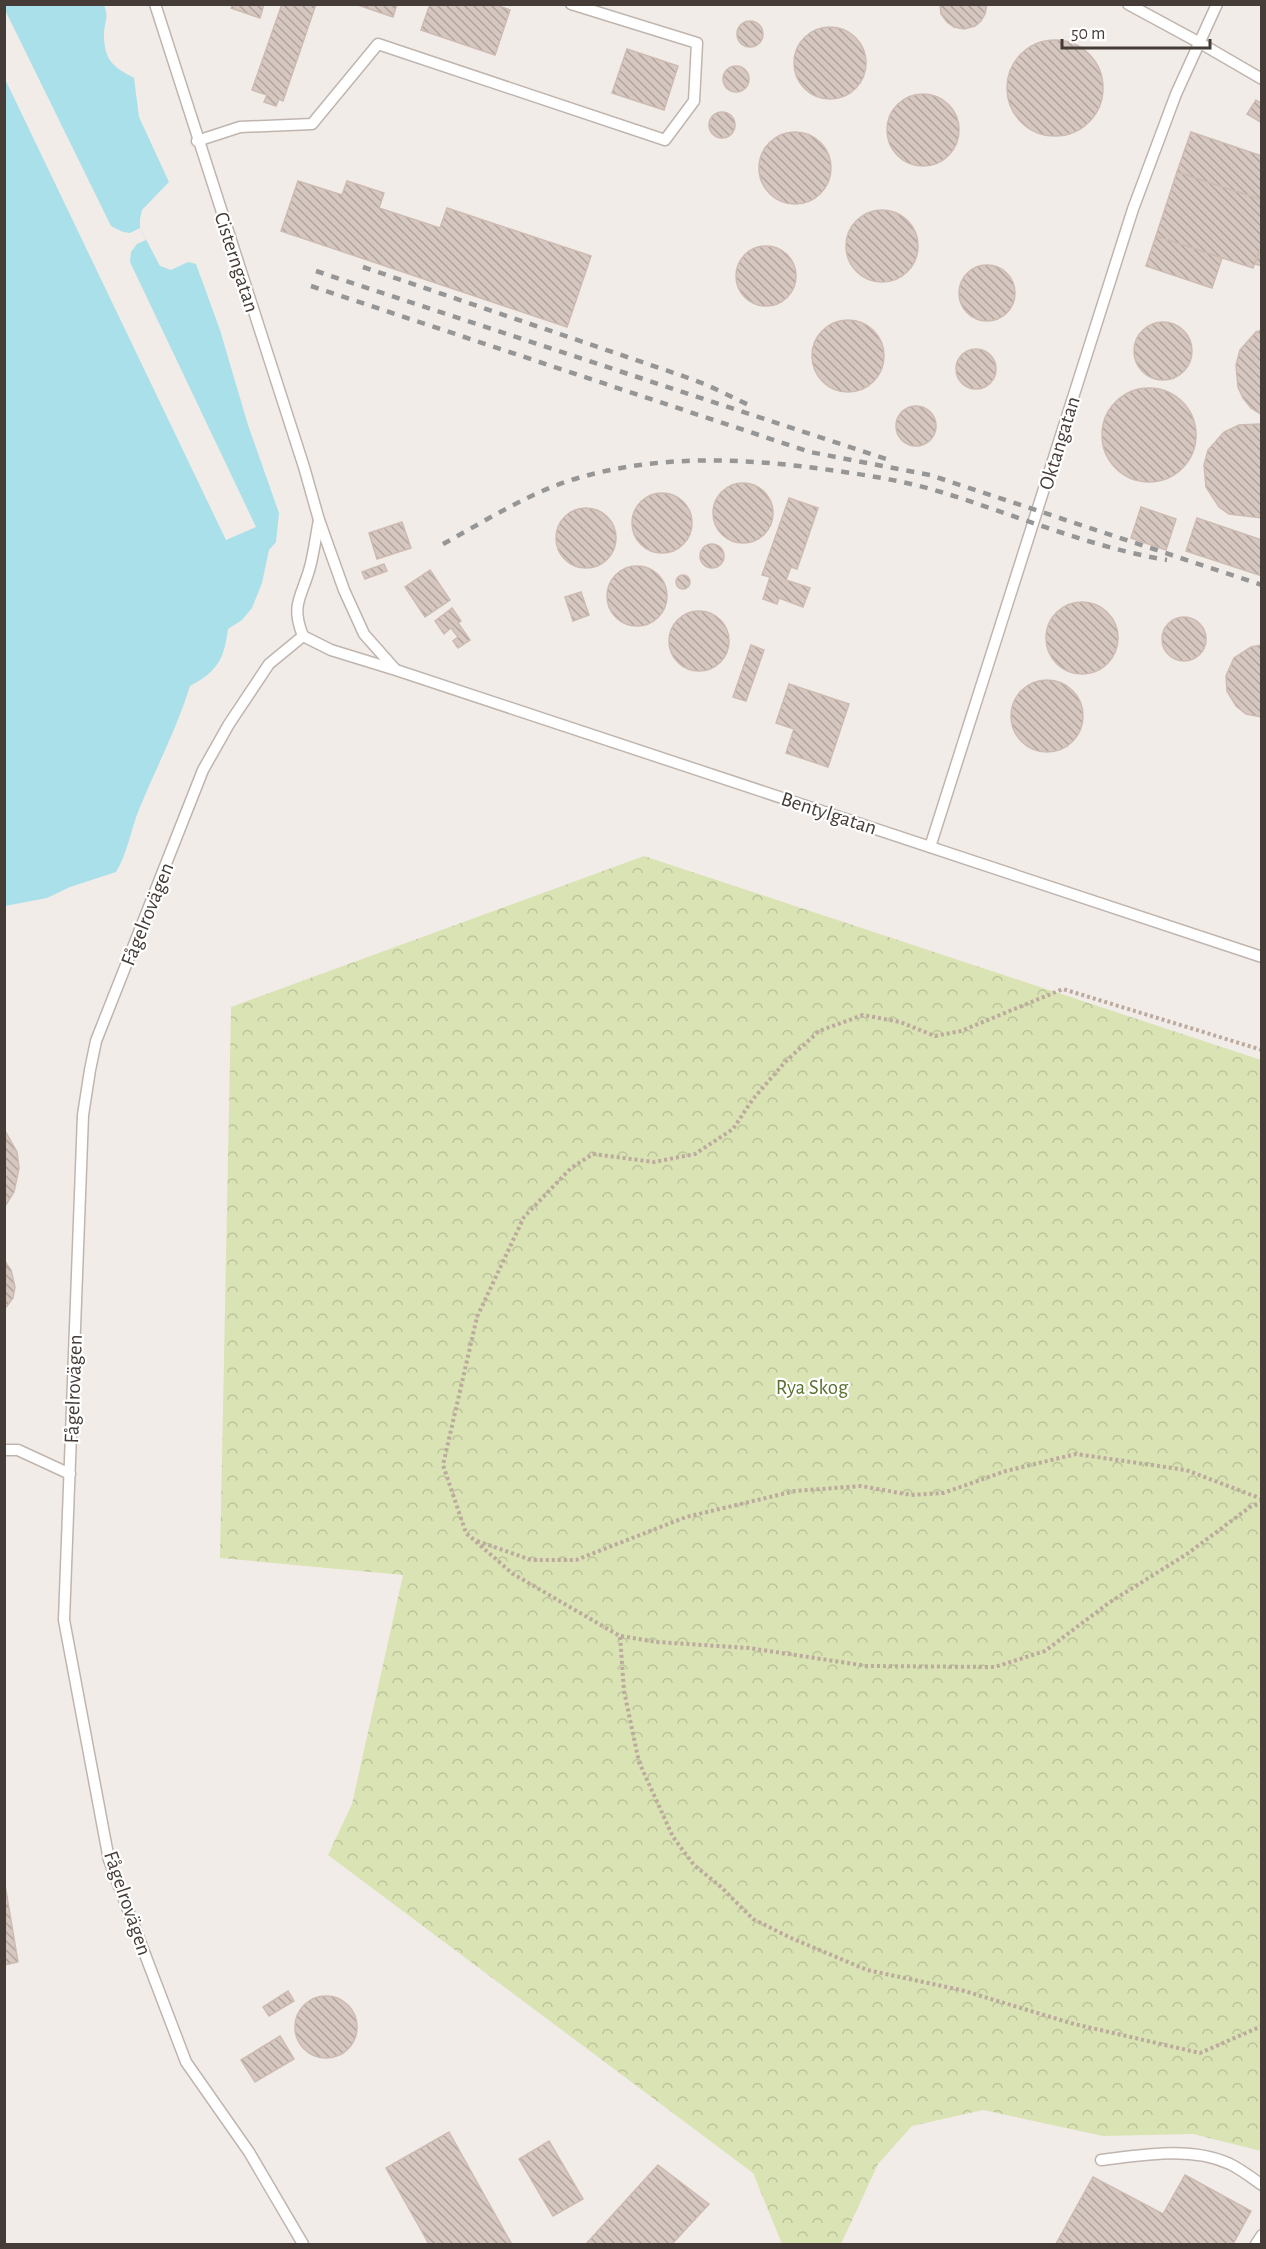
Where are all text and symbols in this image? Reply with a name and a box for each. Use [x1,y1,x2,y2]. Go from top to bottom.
scale bar [1062,12,1210,50]
text: 50 m [1071,25,1105,43]
street label: Cisterngatan [210,209,263,315]
street label: Oktangatan [1035,394,1084,492]
street label: Bentylgatan [778,788,879,839]
street label: Fågelrovägen [117,860,178,969]
street label: Fågelrovägen [61,1334,86,1444]
park label: Rya Skog [776,1377,849,1398]
street label: Fågelrovägen [100,1848,155,1958]

